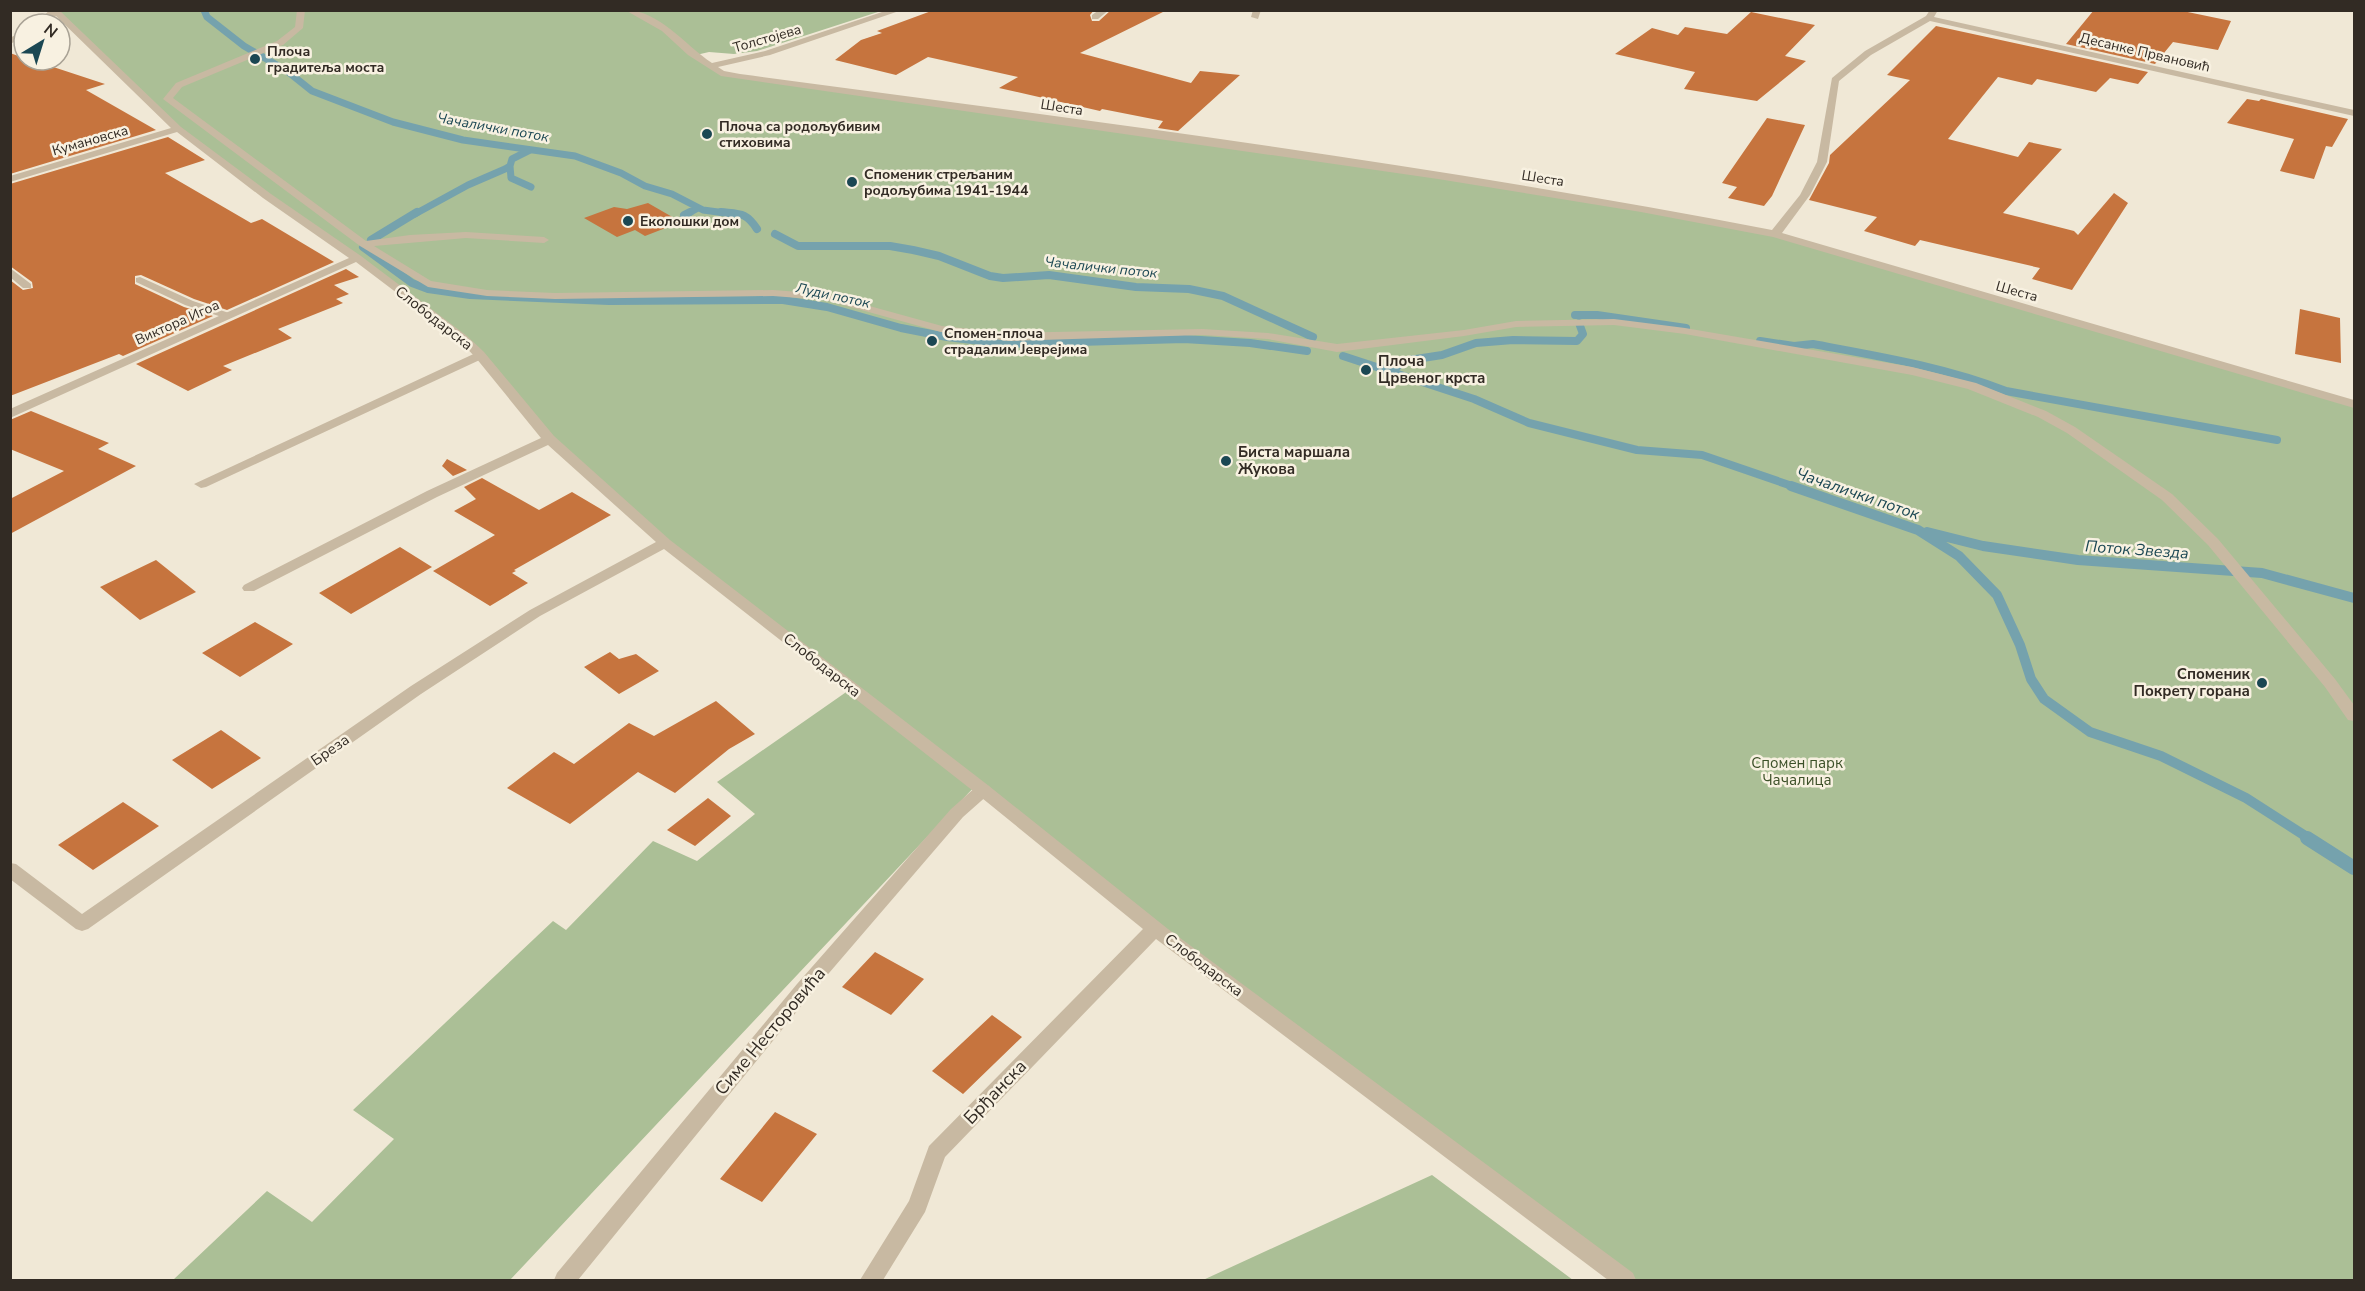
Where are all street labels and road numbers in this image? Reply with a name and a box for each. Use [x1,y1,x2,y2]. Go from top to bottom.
street label: Толстојева [731,20,803,57]
street label: Десанке Првановић [2078,28,2212,77]
street label: Шеста [1039,95,1085,120]
street label: Кумановска [50,121,130,160]
street label: Шеста [1520,166,1566,191]
street label: Шеста [1994,276,2040,307]
street label: Слободарска [391,281,477,355]
street label: Виктора Игоа [132,295,222,350]
street label: Слободарска [779,628,865,702]
street label: Бреза [307,730,353,770]
street label: Слободарска [1161,929,1247,1001]
street label: Симе Несторовића [709,962,831,1100]
street label: Брђанска [958,1055,1032,1129]

